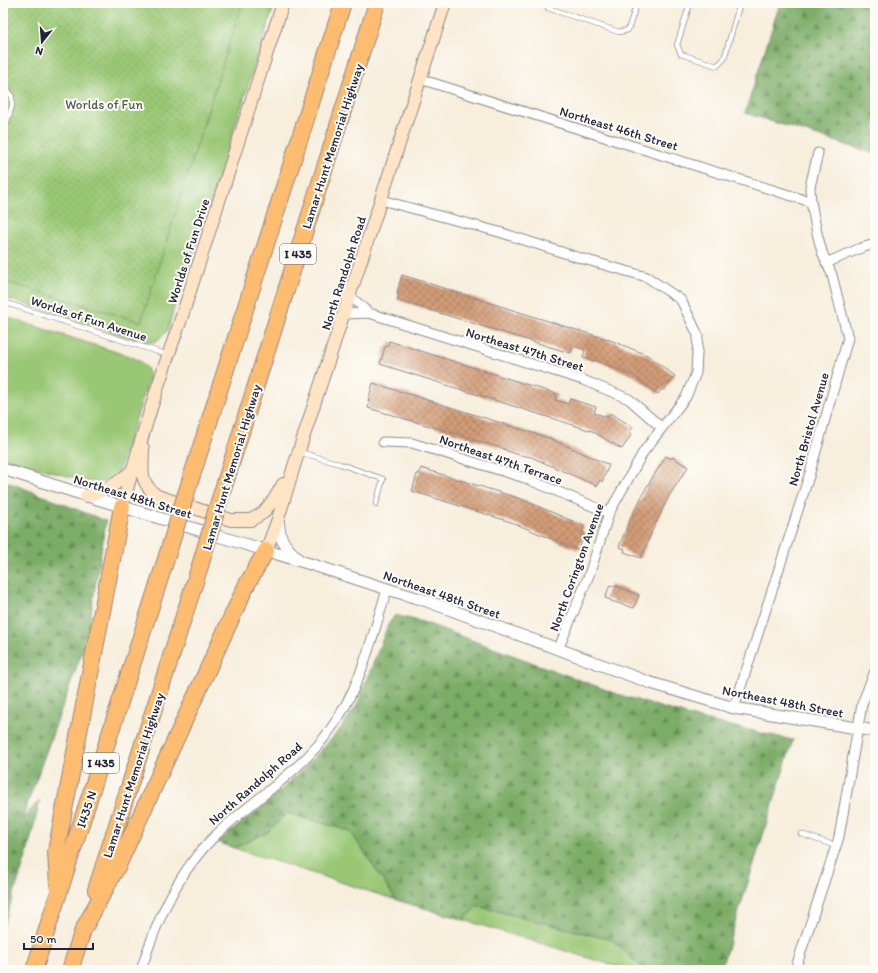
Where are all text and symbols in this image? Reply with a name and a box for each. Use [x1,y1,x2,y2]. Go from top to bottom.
north arrow [22,22,62,62]
text: N [34,44,45,58]
street label: Lamar Hunt Memorial Highway [299,62,366,231]
park label: Worlds of Fun [65,97,143,112]
street label: Northeast 46th Street [558,103,680,154]
street label: Worlds of Fun Drive [164,197,213,306]
street label: North Randolph Road [318,214,369,332]
road number: I 435 [280,244,316,264]
street label: Worlds of Fun Avenue [29,293,149,344]
street label: Northeast 47th Street [464,324,586,375]
street label: North Bristol Avenue [785,371,832,488]
street label: Lamar Hunt Memorial Highway [199,382,264,552]
street label: Northeast 47th Terrace [437,431,564,488]
street label: Northeast 48th Street [72,471,194,522]
street label: North Corington Avenue [546,501,607,633]
street label: Northeast 48th Street [381,567,503,622]
street label: Northeast 48th Street [721,682,845,721]
street label: Lamar Hunt Memorial Highway [100,691,167,860]
street label: North Randolph Road [206,739,305,828]
road number: I 435 [83,753,119,773]
street label: I435 N [73,789,100,830]
scale bar [24,925,93,951]
text: 50 m [30,932,56,946]

